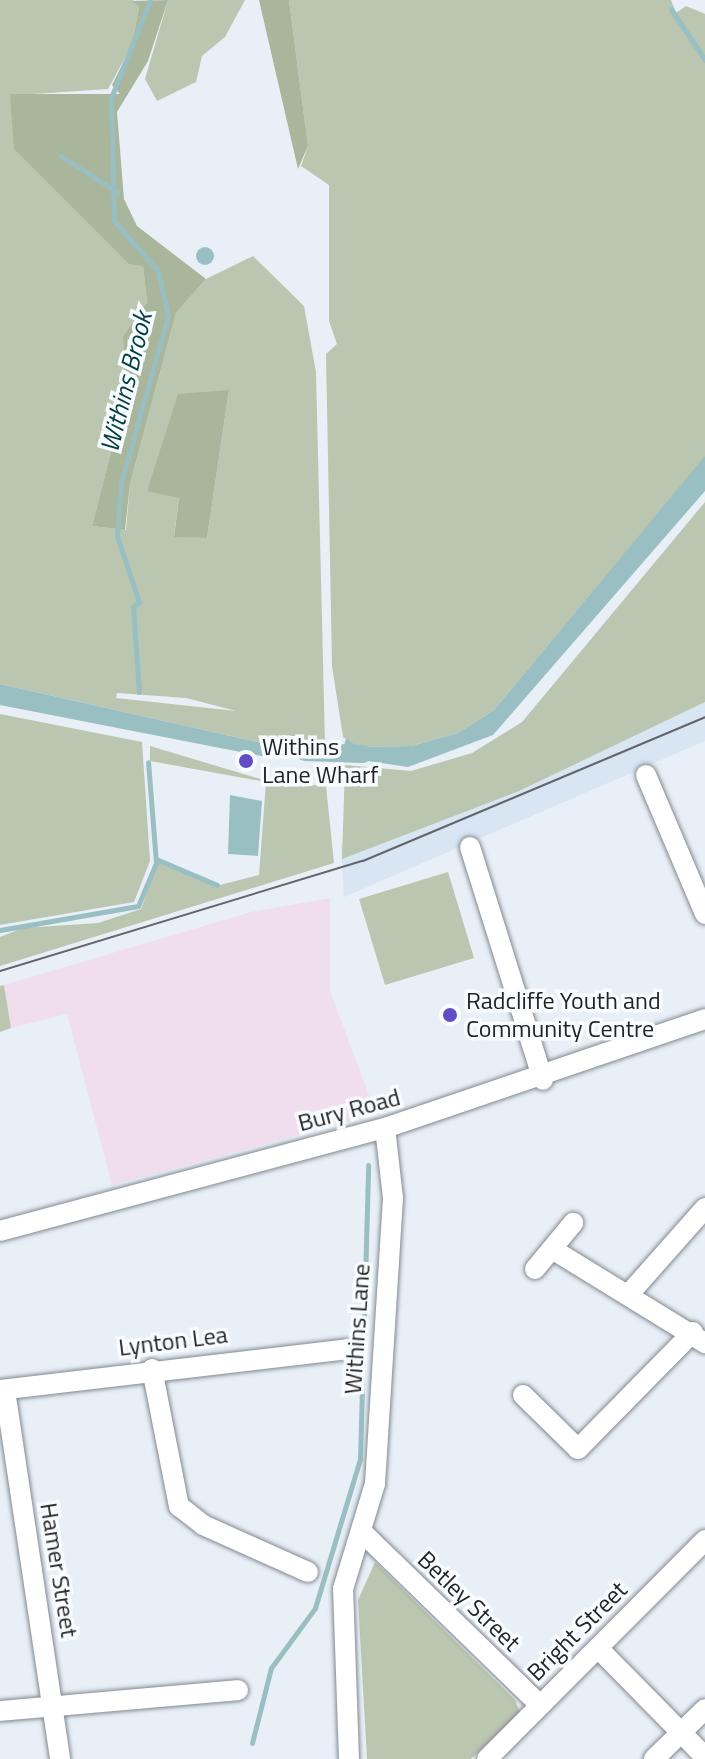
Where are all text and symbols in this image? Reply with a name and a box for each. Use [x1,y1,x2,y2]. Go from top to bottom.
water label: Withins Brook [94,309,158,455]
place label: Withins Lane Wharf [262,733,378,789]
marker: Withins Lane Wharf [237,752,255,770]
place label: Radcliffe Youth and Community Centre [466,987,661,1043]
marker: Radcliffe Youth and Community Centre [441,1006,459,1024]
street label: Bury Road [295,1083,403,1137]
street label: Withins Lane [338,1263,376,1395]
street label: Lynton Lea [117,1320,229,1362]
street label: Hamer Street [34,1501,84,1639]
street label: Betley Street [412,1545,526,1657]
street label: Bright Street [521,1575,633,1687]

